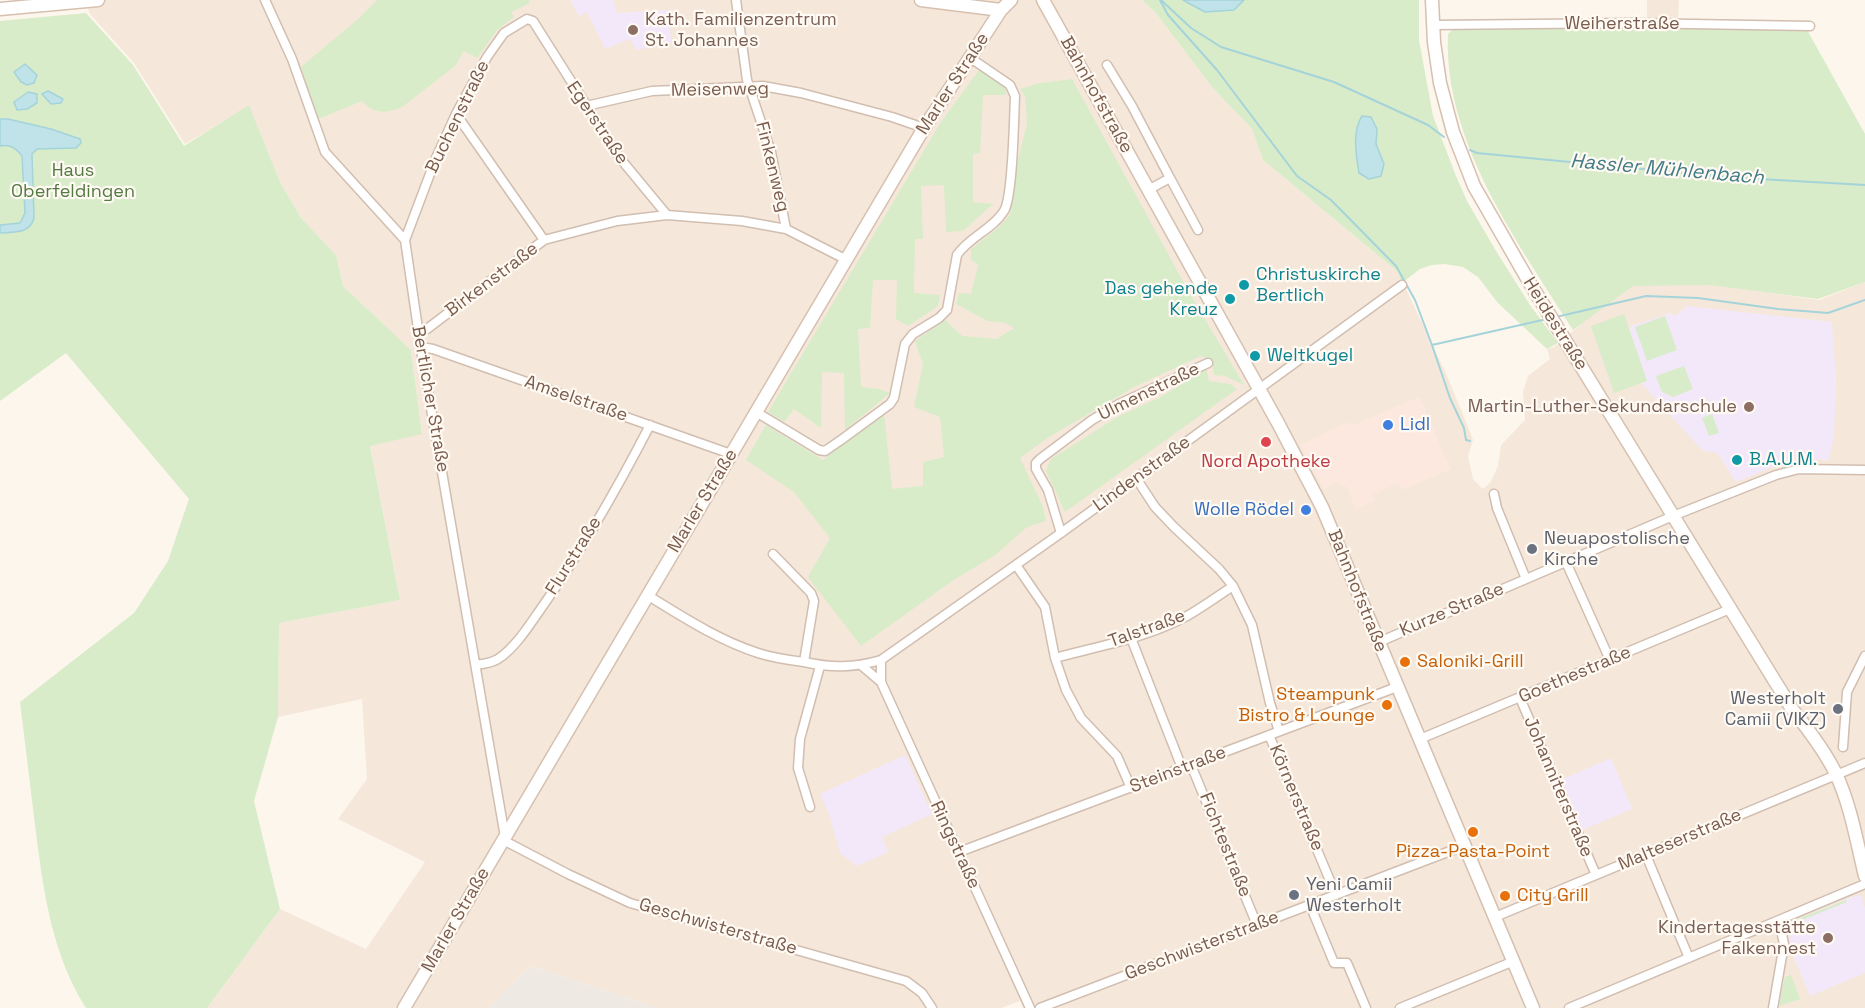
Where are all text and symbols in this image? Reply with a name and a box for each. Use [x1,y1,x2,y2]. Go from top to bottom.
place label: Kath. Familienzentrum St. Johannes [645,9,837,52]
street label: Weiherstraße [1564,13,1680,35]
marker: Kath. Familienzentrum St. Johannes [626,23,640,37]
street label: Marler Straße [912,29,994,139]
street label: Bahnhofstraße [1055,33,1137,157]
street label: Buchenstraße [421,57,495,177]
street label: Egerstraße [561,77,633,169]
street label: Meisenweg [671,78,769,102]
street label: Finkenweg [750,120,794,214]
water label: Hassler Mühlenbach [1569,150,1765,190]
park label: Haus Oberfeldingen [11,160,135,202]
street label: Birkenstraße [441,238,543,322]
place label: Christuskirche Bertlich [1256,264,1381,306]
street label: Heidestraße [1518,274,1592,374]
place label: Das gehende Kreuz [1104,278,1218,320]
marker: Christuskirche Bertlich [1237,278,1251,292]
marker: Das gehende Kreuz [1223,292,1237,306]
street label: Bertlicher Straße [406,324,454,474]
place label: Weltkugel [1267,345,1353,367]
marker: Weltkugel [1248,349,1262,363]
street label: Ulmenstraße [1095,358,1203,426]
street label: Amselstraße [522,371,630,427]
place label: Martin-Luther-Sekundarschule [1468,396,1737,418]
marker: Martin-Luther-Sekundarschule [1742,400,1756,414]
place label: Lidl [1400,414,1430,436]
marker: Lidl [1381,418,1395,432]
street label: Lindenstraße [1089,431,1195,517]
marker: Nord Apotheke [1259,435,1273,449]
street label: Marler Straße [664,445,742,557]
place label: B.A.U.M. [1749,449,1817,471]
place label: Nord Apotheke [1201,451,1331,473]
marker: B.A.U.M. [1730,453,1744,467]
place label: Wolle Rödel [1194,499,1294,521]
marker: Wolle Rödel [1299,503,1313,517]
street label: Flurstraße [541,513,607,599]
street label: Bahnhofstraße [1323,527,1391,655]
place label: Neuapostolische Kirche [1544,528,1690,570]
marker: Neuapostolische Kirche [1525,542,1539,556]
street label: Kurze Straße [1397,578,1507,642]
street label: Talstraße [1106,605,1188,653]
street label: Goethestraße [1516,642,1634,708]
place label: Saloniki-Grill [1417,651,1524,673]
marker: Saloniki-Grill [1398,655,1412,669]
place label: Steampunk Bistro & Lounge [1238,684,1375,726]
place label: Westerholt Camii (VIKZ) [1725,688,1826,730]
marker: Steampunk Bistro & Lounge [1380,698,1394,712]
marker: Westerholt Camii (VIKZ) [1831,702,1845,716]
street label: Johanniterstraße [1519,713,1597,861]
street label: Steinstraße [1127,742,1229,798]
street label: Körnerstraße [1264,742,1328,854]
street label: Fichtestraße [1194,790,1256,900]
street label: Ringstraße [925,798,985,892]
street label: Malteserstraße [1615,804,1745,876]
marker: Pizza-Pasta-Point [1466,825,1480,839]
place label: Pizza-Pasta-Point [1396,841,1550,863]
street label: Marler Straße [417,864,495,976]
place label: Yeni Camii Westerholt [1306,874,1402,916]
place label: City Grill [1517,885,1589,907]
marker: Yeni Camii Westerholt [1287,888,1301,902]
marker: City Grill [1498,889,1512,903]
street label: Geschwisterstraße [636,894,800,960]
street label: Geschwisterstraße [1122,907,1282,985]
place label: Kindertagesstätte Falkennest [1658,917,1816,960]
marker: Kindertagesstätte Falkennest [1821,931,1835,945]

